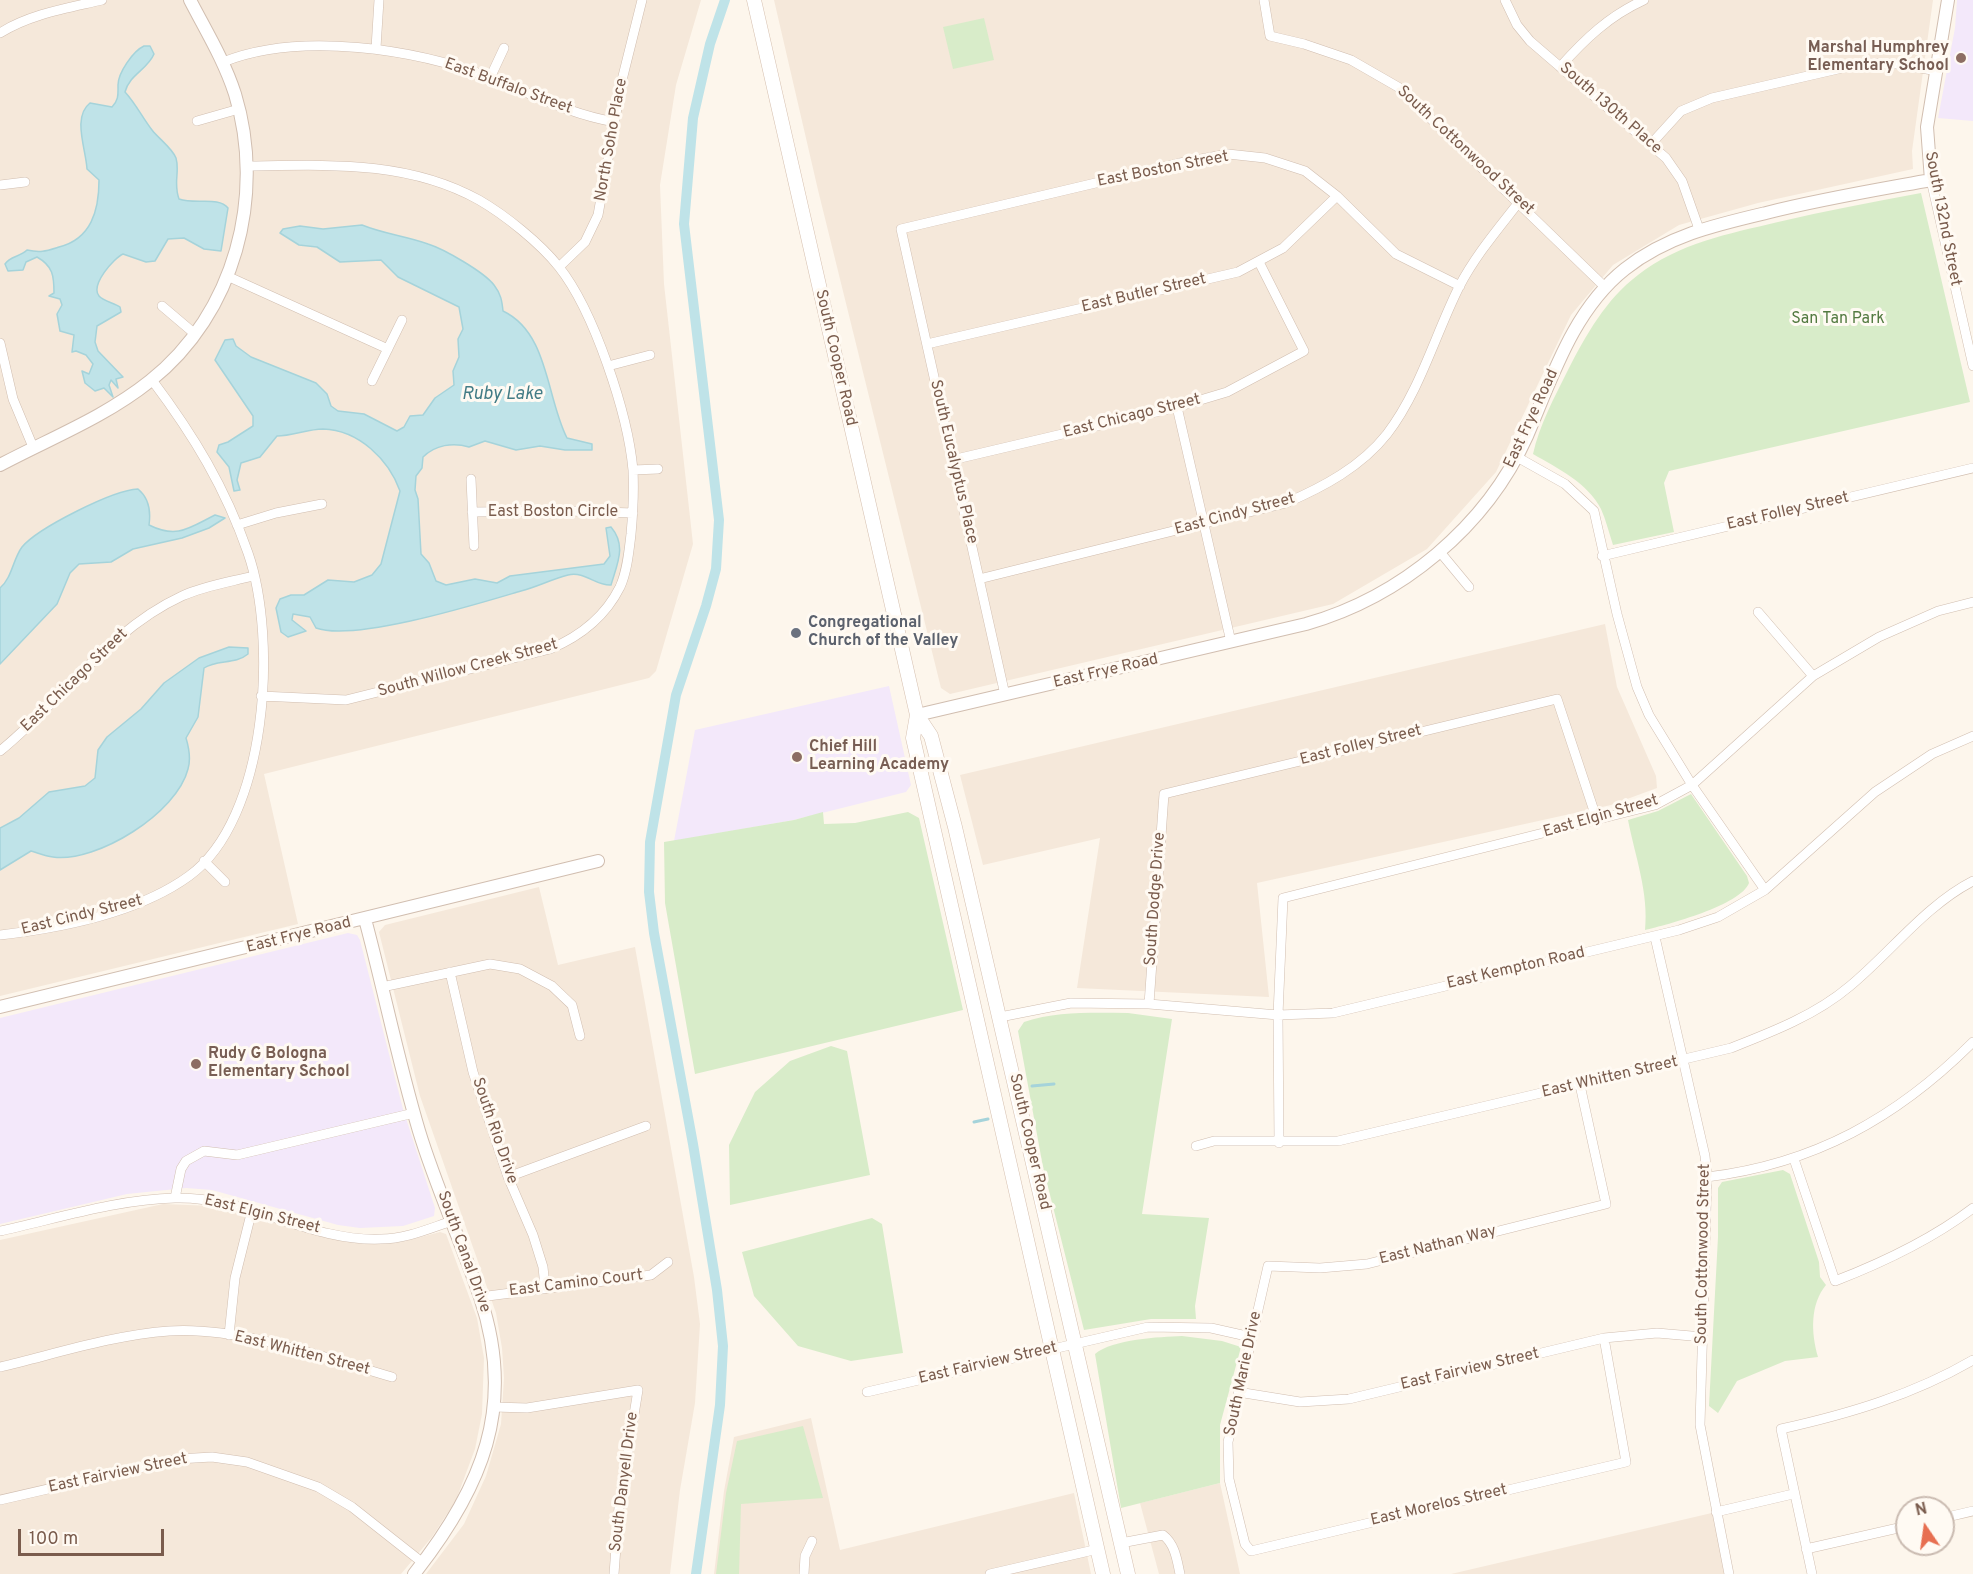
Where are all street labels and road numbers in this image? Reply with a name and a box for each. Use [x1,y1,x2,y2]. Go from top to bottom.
street label: East Buffalo Street [441,55,575,119]
street label: South 130th Place [1555,59,1665,159]
street label: North Soho Place [592,77,632,203]
street label: South Cottonwood Street [1392,82,1538,220]
street label: East Boston Street [1096,148,1230,192]
street label: South 132nd Street [1920,150,1964,288]
street label: East Butler Street [1080,270,1208,318]
street label: South Cooper Road [810,288,860,428]
street label: East Frye Road [1501,366,1563,472]
street label: South Eucalyptus Place [925,378,981,546]
street label: East Chicago Street [1061,391,1203,443]
street label: East Folley Street [1725,489,1851,535]
street label: East Cindy Street [1173,490,1297,540]
street label: East Boston Circle [488,503,618,523]
street label: East Chicago Street [18,625,132,737]
street label: South Willow Creek Street [376,636,560,702]
street label: East Frye Road [1052,651,1160,693]
street label: East Folley Street [1298,722,1424,770]
street label: East Elgin Street [1541,791,1661,843]
street label: South Dodge Drive [1142,832,1170,966]
street label: East Cindy Street [20,892,144,940]
street label: East Frye Road [245,914,353,958]
street label: East Kempton Road [1445,944,1587,994]
street label: East Whitten Street [1540,1053,1680,1103]
street label: South Cooper Road [1004,1072,1054,1212]
street label: South Rio Drive [467,1075,521,1187]
street label: South Cottonwood Street [1693,1163,1715,1345]
street label: South Canal Drive [432,1189,494,1315]
street label: East Elgin Street [202,1191,322,1239]
street label: East Nathan Way [1377,1222,1499,1270]
street label: East Camino Court [508,1266,644,1302]
street label: South Marie Drive [1221,1310,1267,1438]
street label: East Whitten Street [232,1328,372,1380]
street label: East Fairview Street [917,1339,1059,1389]
street label: East Fairview Street [1399,1345,1541,1395]
street label: South Danyell Drive [607,1411,643,1553]
street label: East Fairview Street [47,1450,189,1498]
street label: East Morelos Street [1369,1481,1509,1531]

